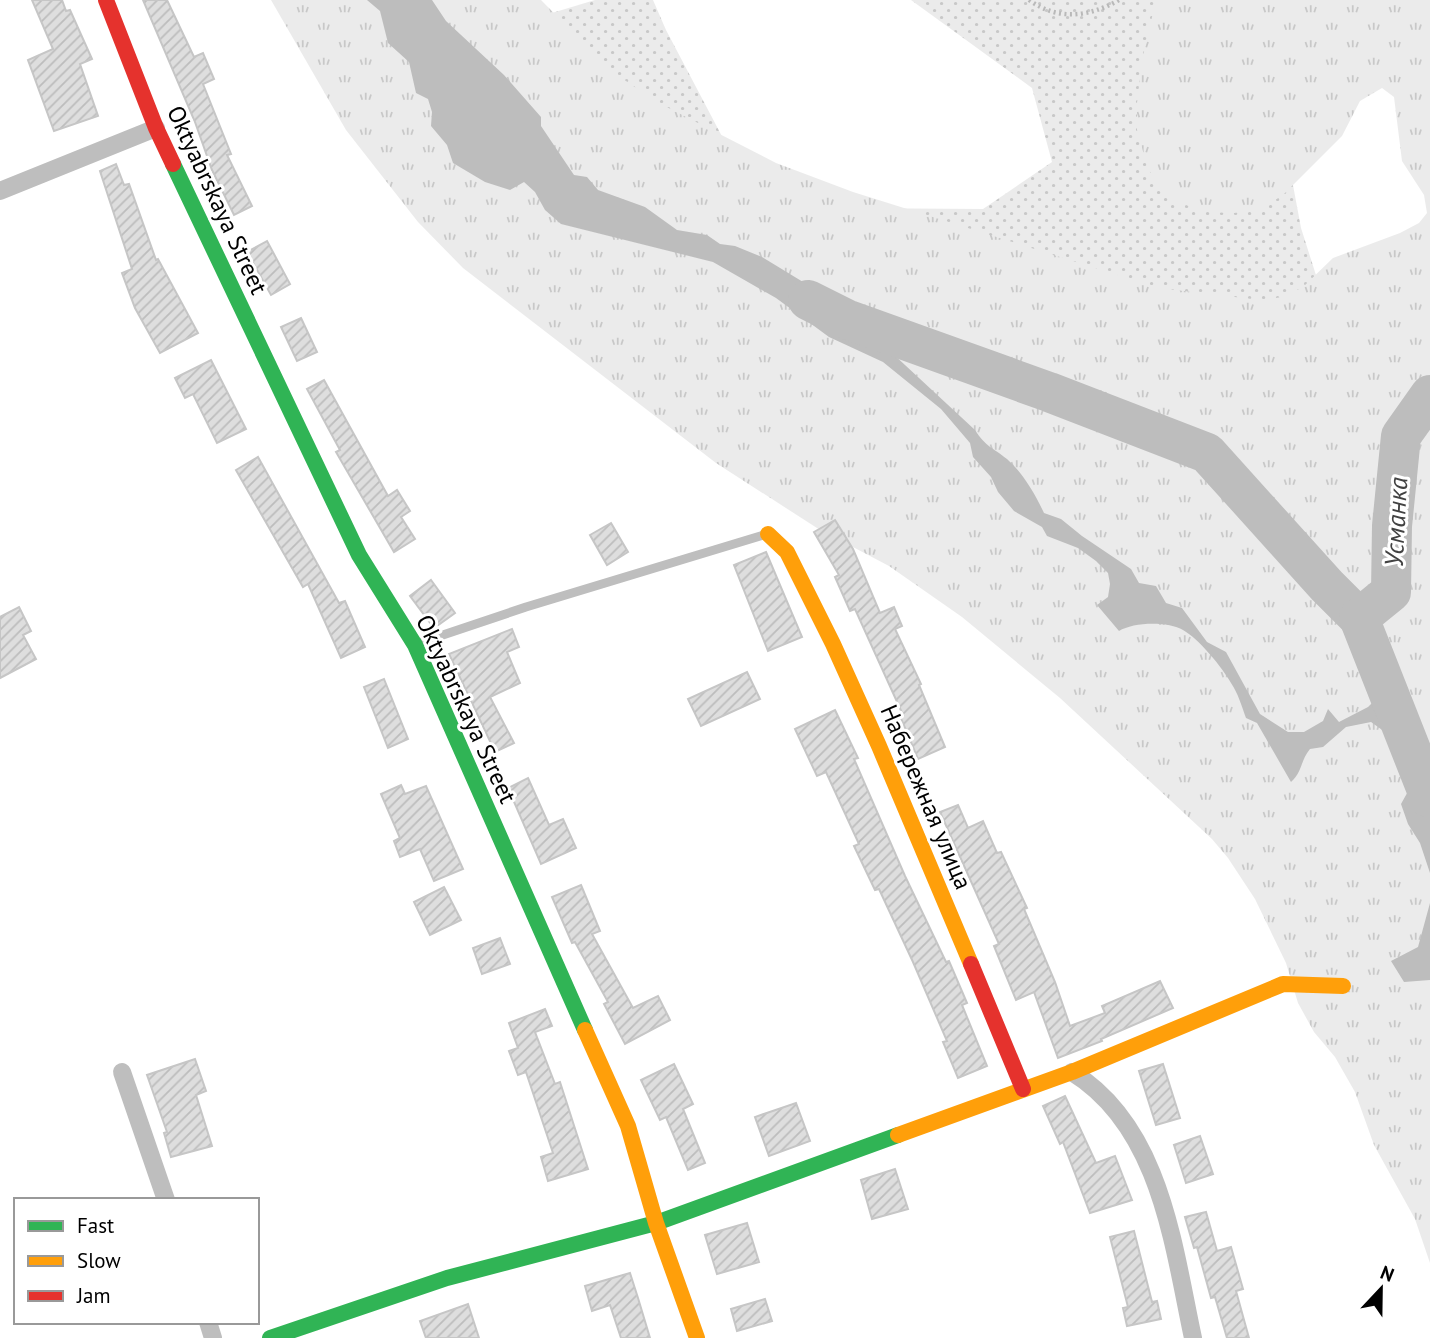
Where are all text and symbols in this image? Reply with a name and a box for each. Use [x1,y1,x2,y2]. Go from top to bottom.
street label: Oktyabrskaya Street [160,101,275,299]
water label: Усманка [1377,476,1414,568]
street label: Oktyabrskaya Street [409,610,524,808]
street label: Набережная улица [874,700,979,894]
legend [14,1198,259,1324]
text: Fast [77,1212,114,1239]
text: Slow [77,1247,121,1274]
north arrow [1346,1254,1416,1324]
text: N [1377,1260,1398,1287]
text: Jam [76,1282,111,1309]

